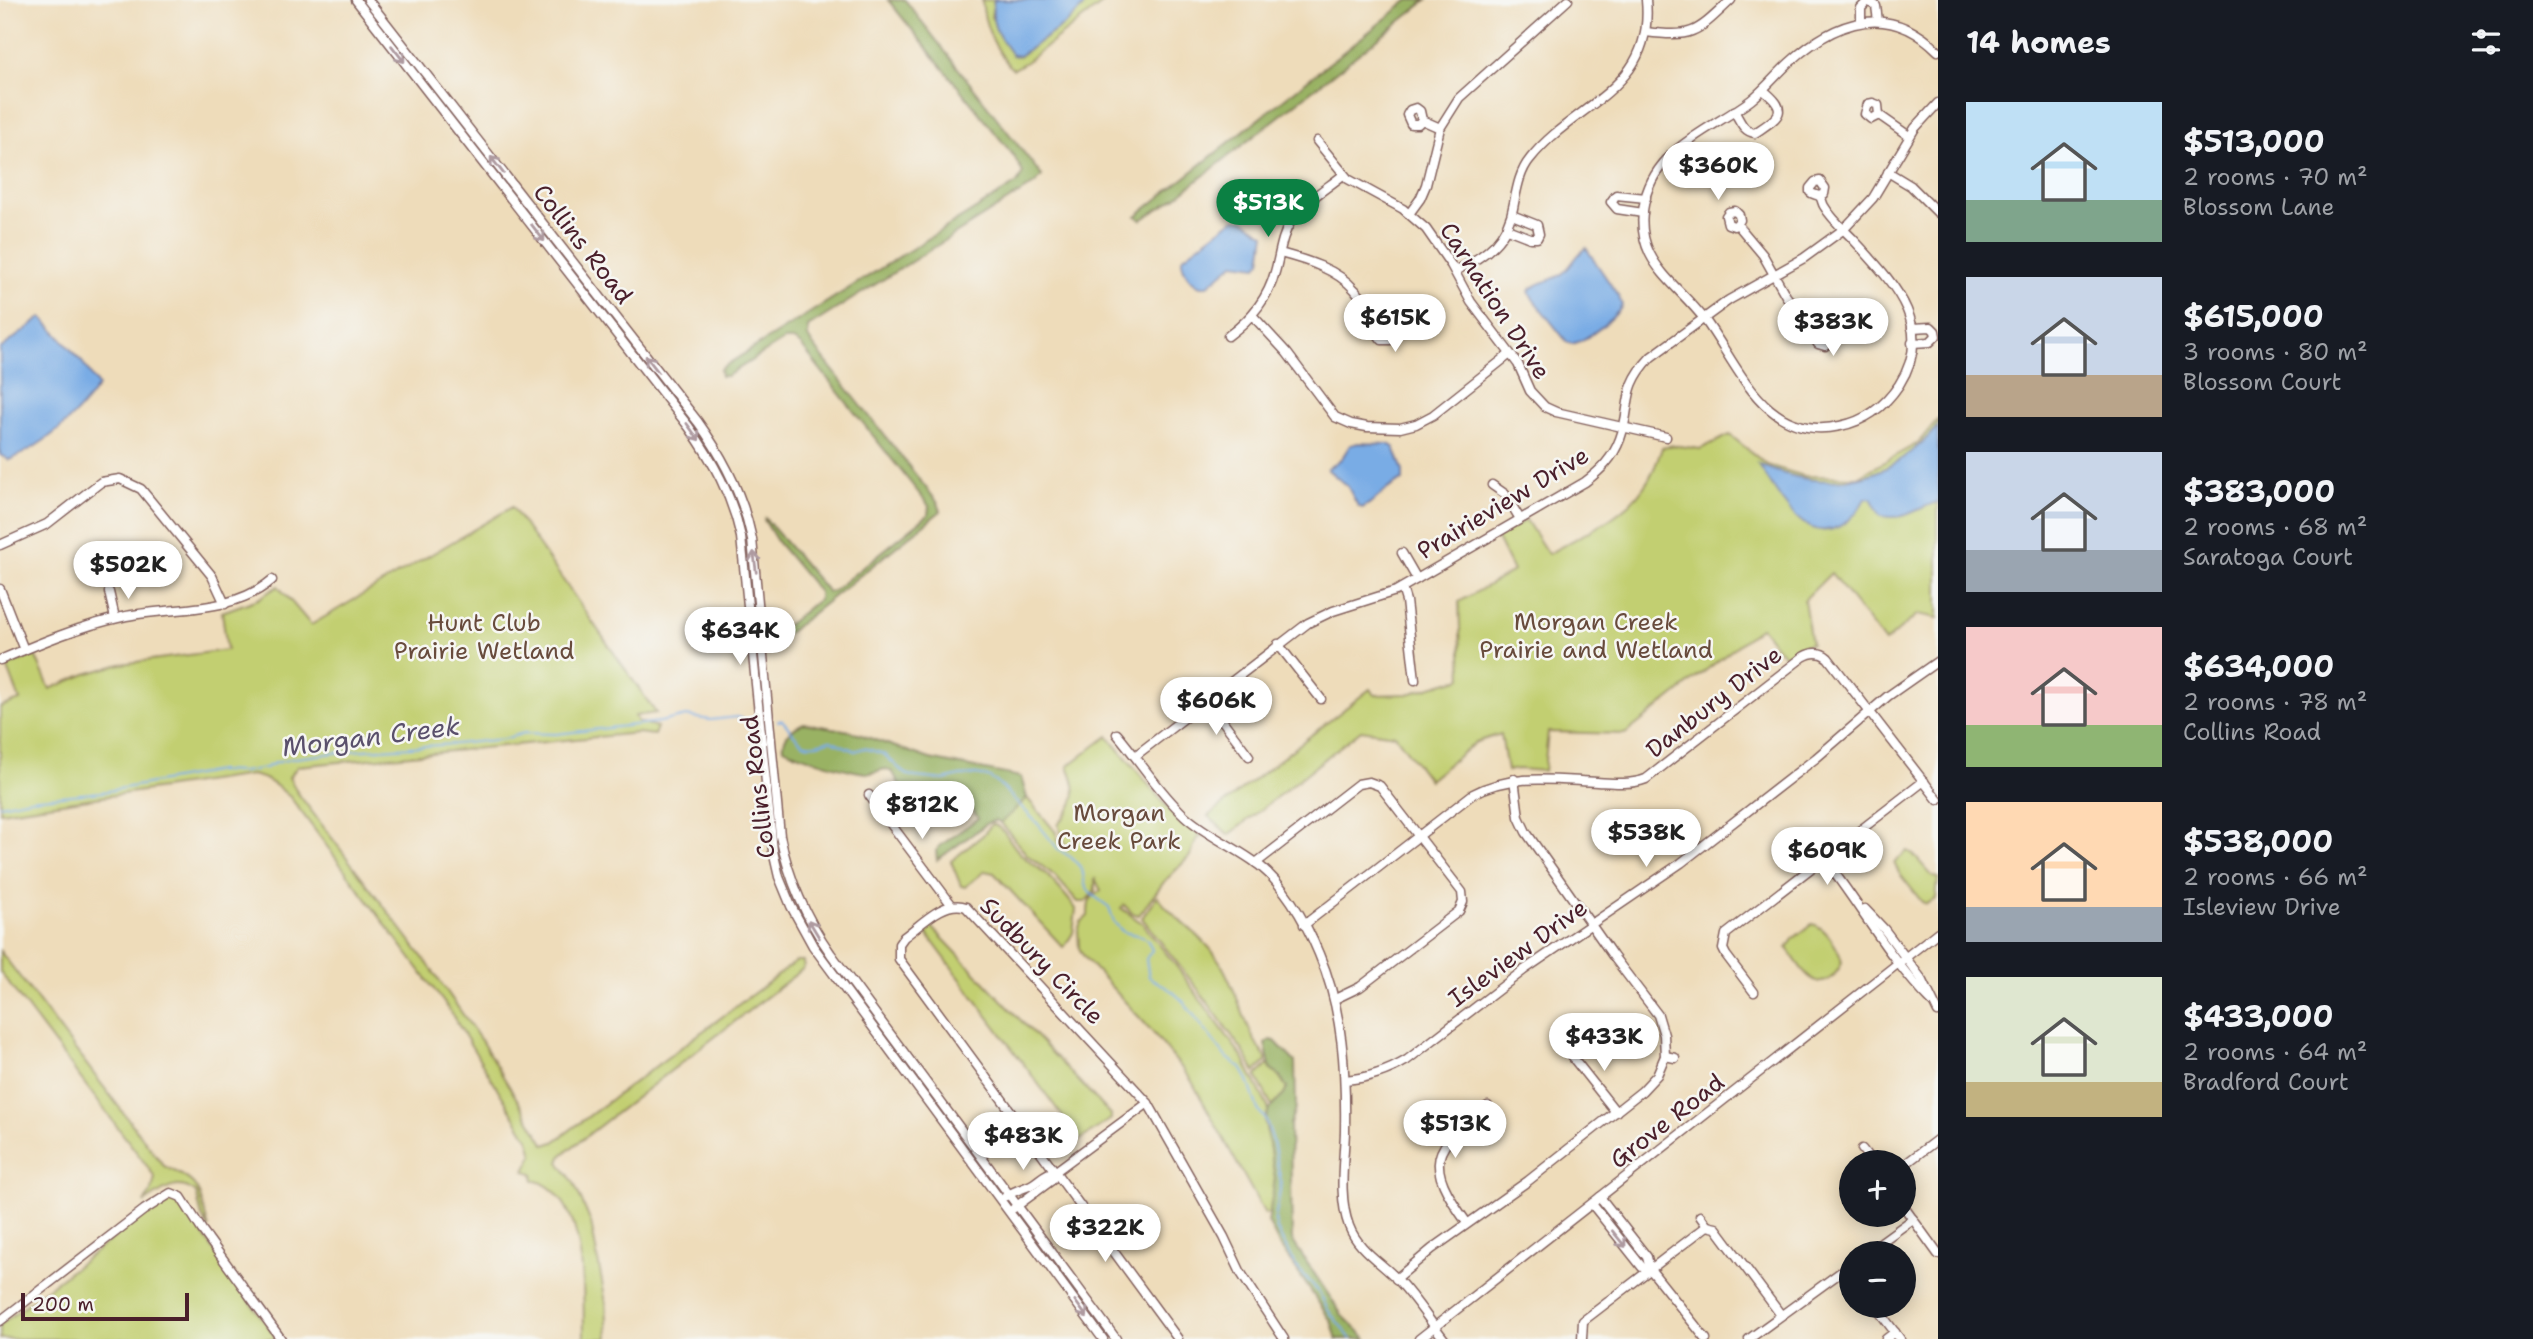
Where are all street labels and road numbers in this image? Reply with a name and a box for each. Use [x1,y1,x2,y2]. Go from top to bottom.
street label: Collins Road [526,177,640,311]
street label: Carnation Drive [1432,216,1558,386]
street label: Prairieview Drive [1411,439,1595,567]
street label: Danbury Drive [1639,639,1789,765]
street label: Collins Road [733,714,783,860]
street label: Sudbury Circle [973,890,1111,1032]
street label: Isleview Drive [1442,892,1594,1014]
street label: Grove Road [1603,1066,1731,1176]

